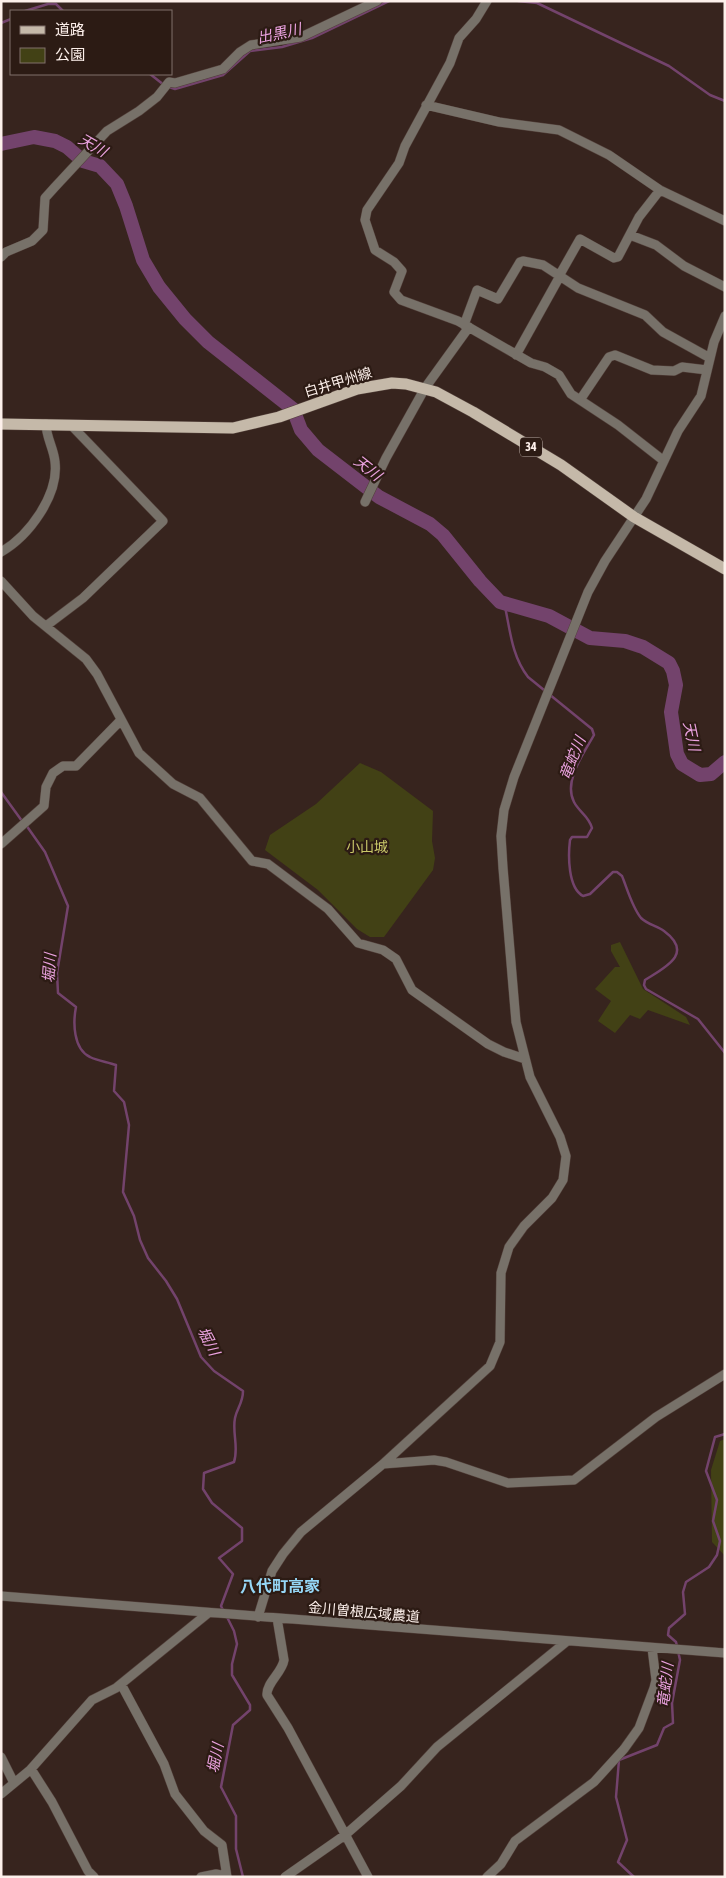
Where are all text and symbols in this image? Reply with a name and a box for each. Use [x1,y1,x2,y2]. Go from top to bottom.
legend [10,10,172,75]
water label: 出黒川 [255,20,305,46]
text: 道路 [55,21,85,38]
text: 公園 [55,46,85,63]
water label: 天川 [76,130,112,161]
street label: 白井甲州線 [302,364,374,400]
road number: 34 [520,438,542,457]
water label: 天川 [351,452,387,485]
water label: 天川 [681,720,704,754]
water label: 竜蛇川 [556,732,589,782]
park label: 小山城 [346,839,388,855]
water label: 堀川 [39,950,59,984]
water label: 堀川 [195,1324,224,1360]
district label: 八代町高家 [240,1577,320,1595]
street label: 金川曽根広域農道 [308,1599,420,1625]
water label: 竜蛇川 [654,1660,676,1708]
water label: 堀川 [204,1740,227,1774]

